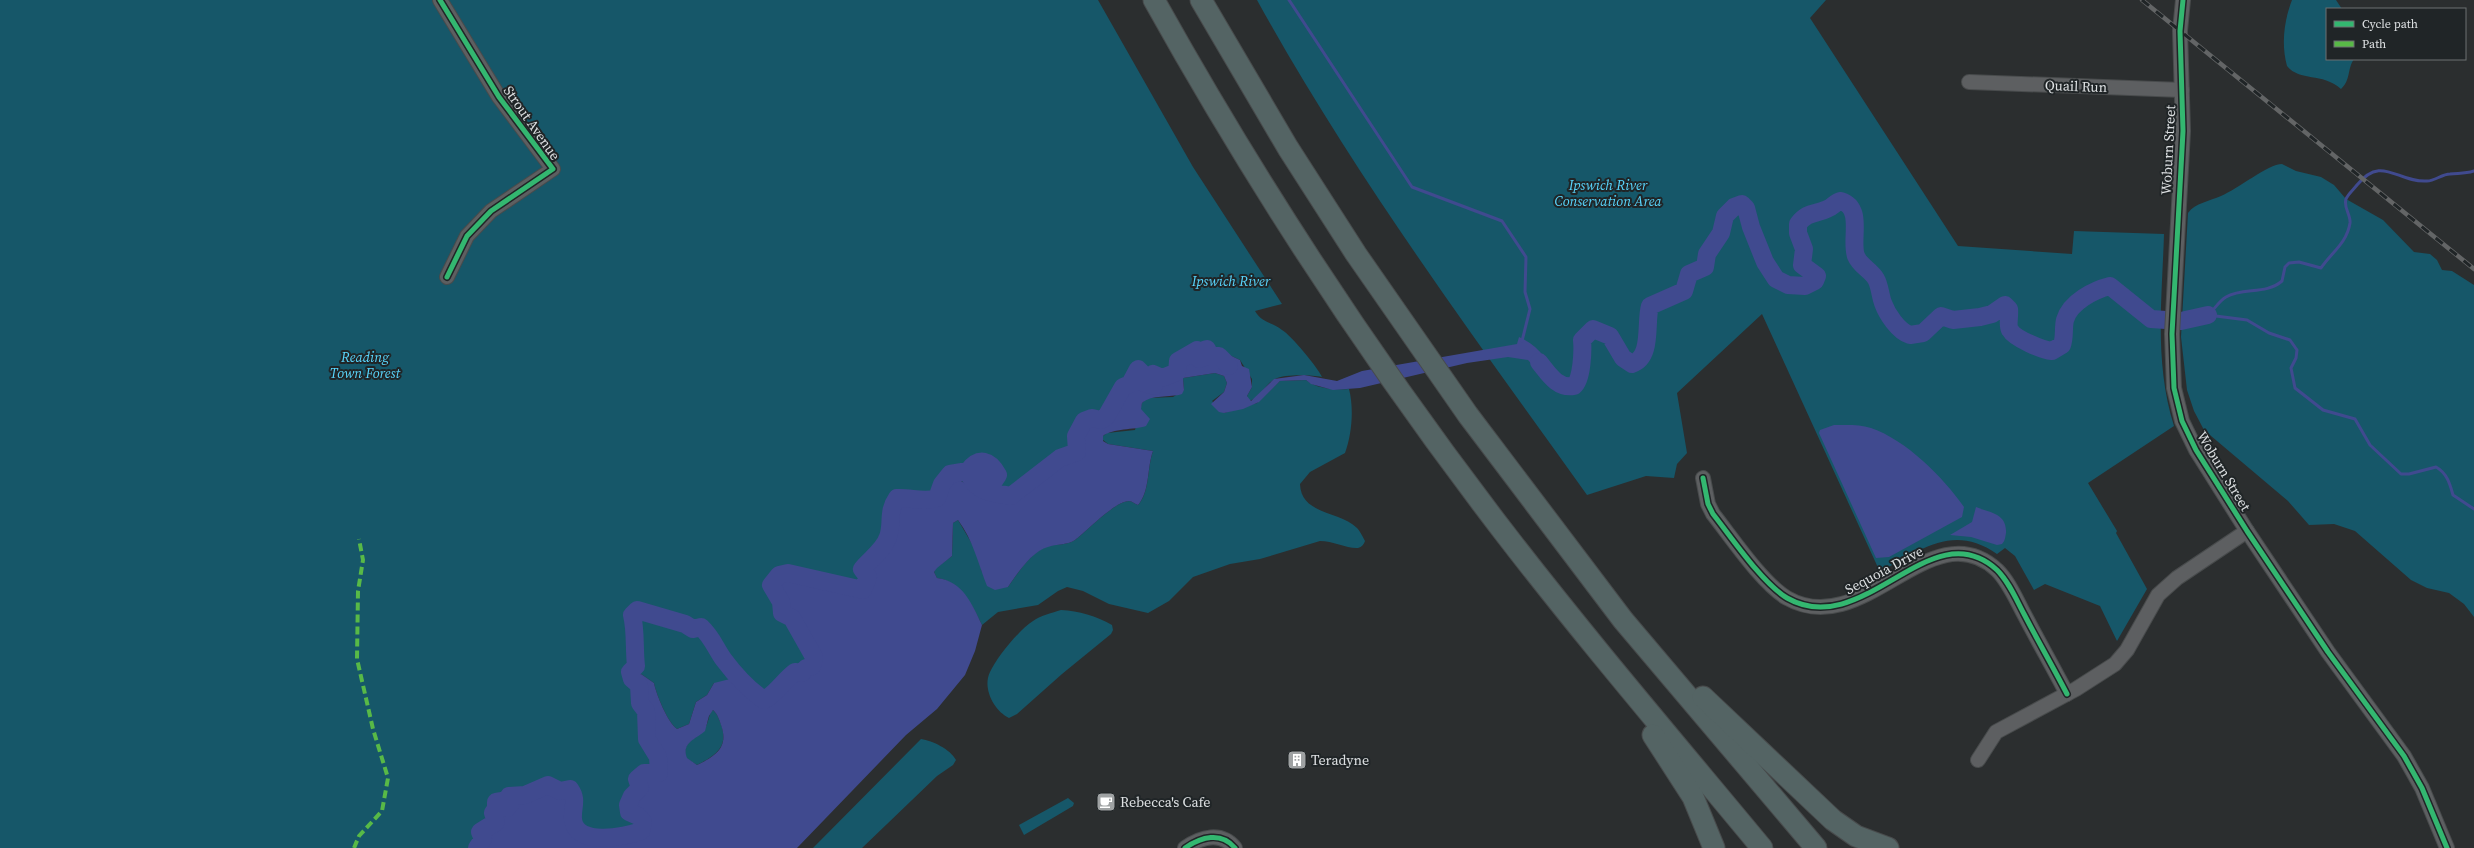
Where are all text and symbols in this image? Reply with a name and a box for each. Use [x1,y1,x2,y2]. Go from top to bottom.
legend [2326,8,2466,60]
text: Cycle path [2362,16,2418,32]
text: Path [2362,36,2386,52]
street label: Quail Run [2044,75,2108,97]
street label: Strout Avenue [499,82,565,164]
street label: Woburn Street [2156,104,2180,195]
park label: Ipswich River Conservation Area [1554,175,1662,211]
park label: Ipswich River [1191,271,1271,291]
park label: Reading Town Forest [330,347,402,383]
street label: Woburn Street [2192,427,2256,515]
street label: Sequoia Drive [1841,541,1927,599]
building icon: Teradyne [1286,749,1308,771]
place label: Teradyne [1311,750,1369,770]
cafe icon: Rebecca's Cafe [1095,791,1117,813]
place label: Rebecca's Cafe [1120,792,1210,812]

